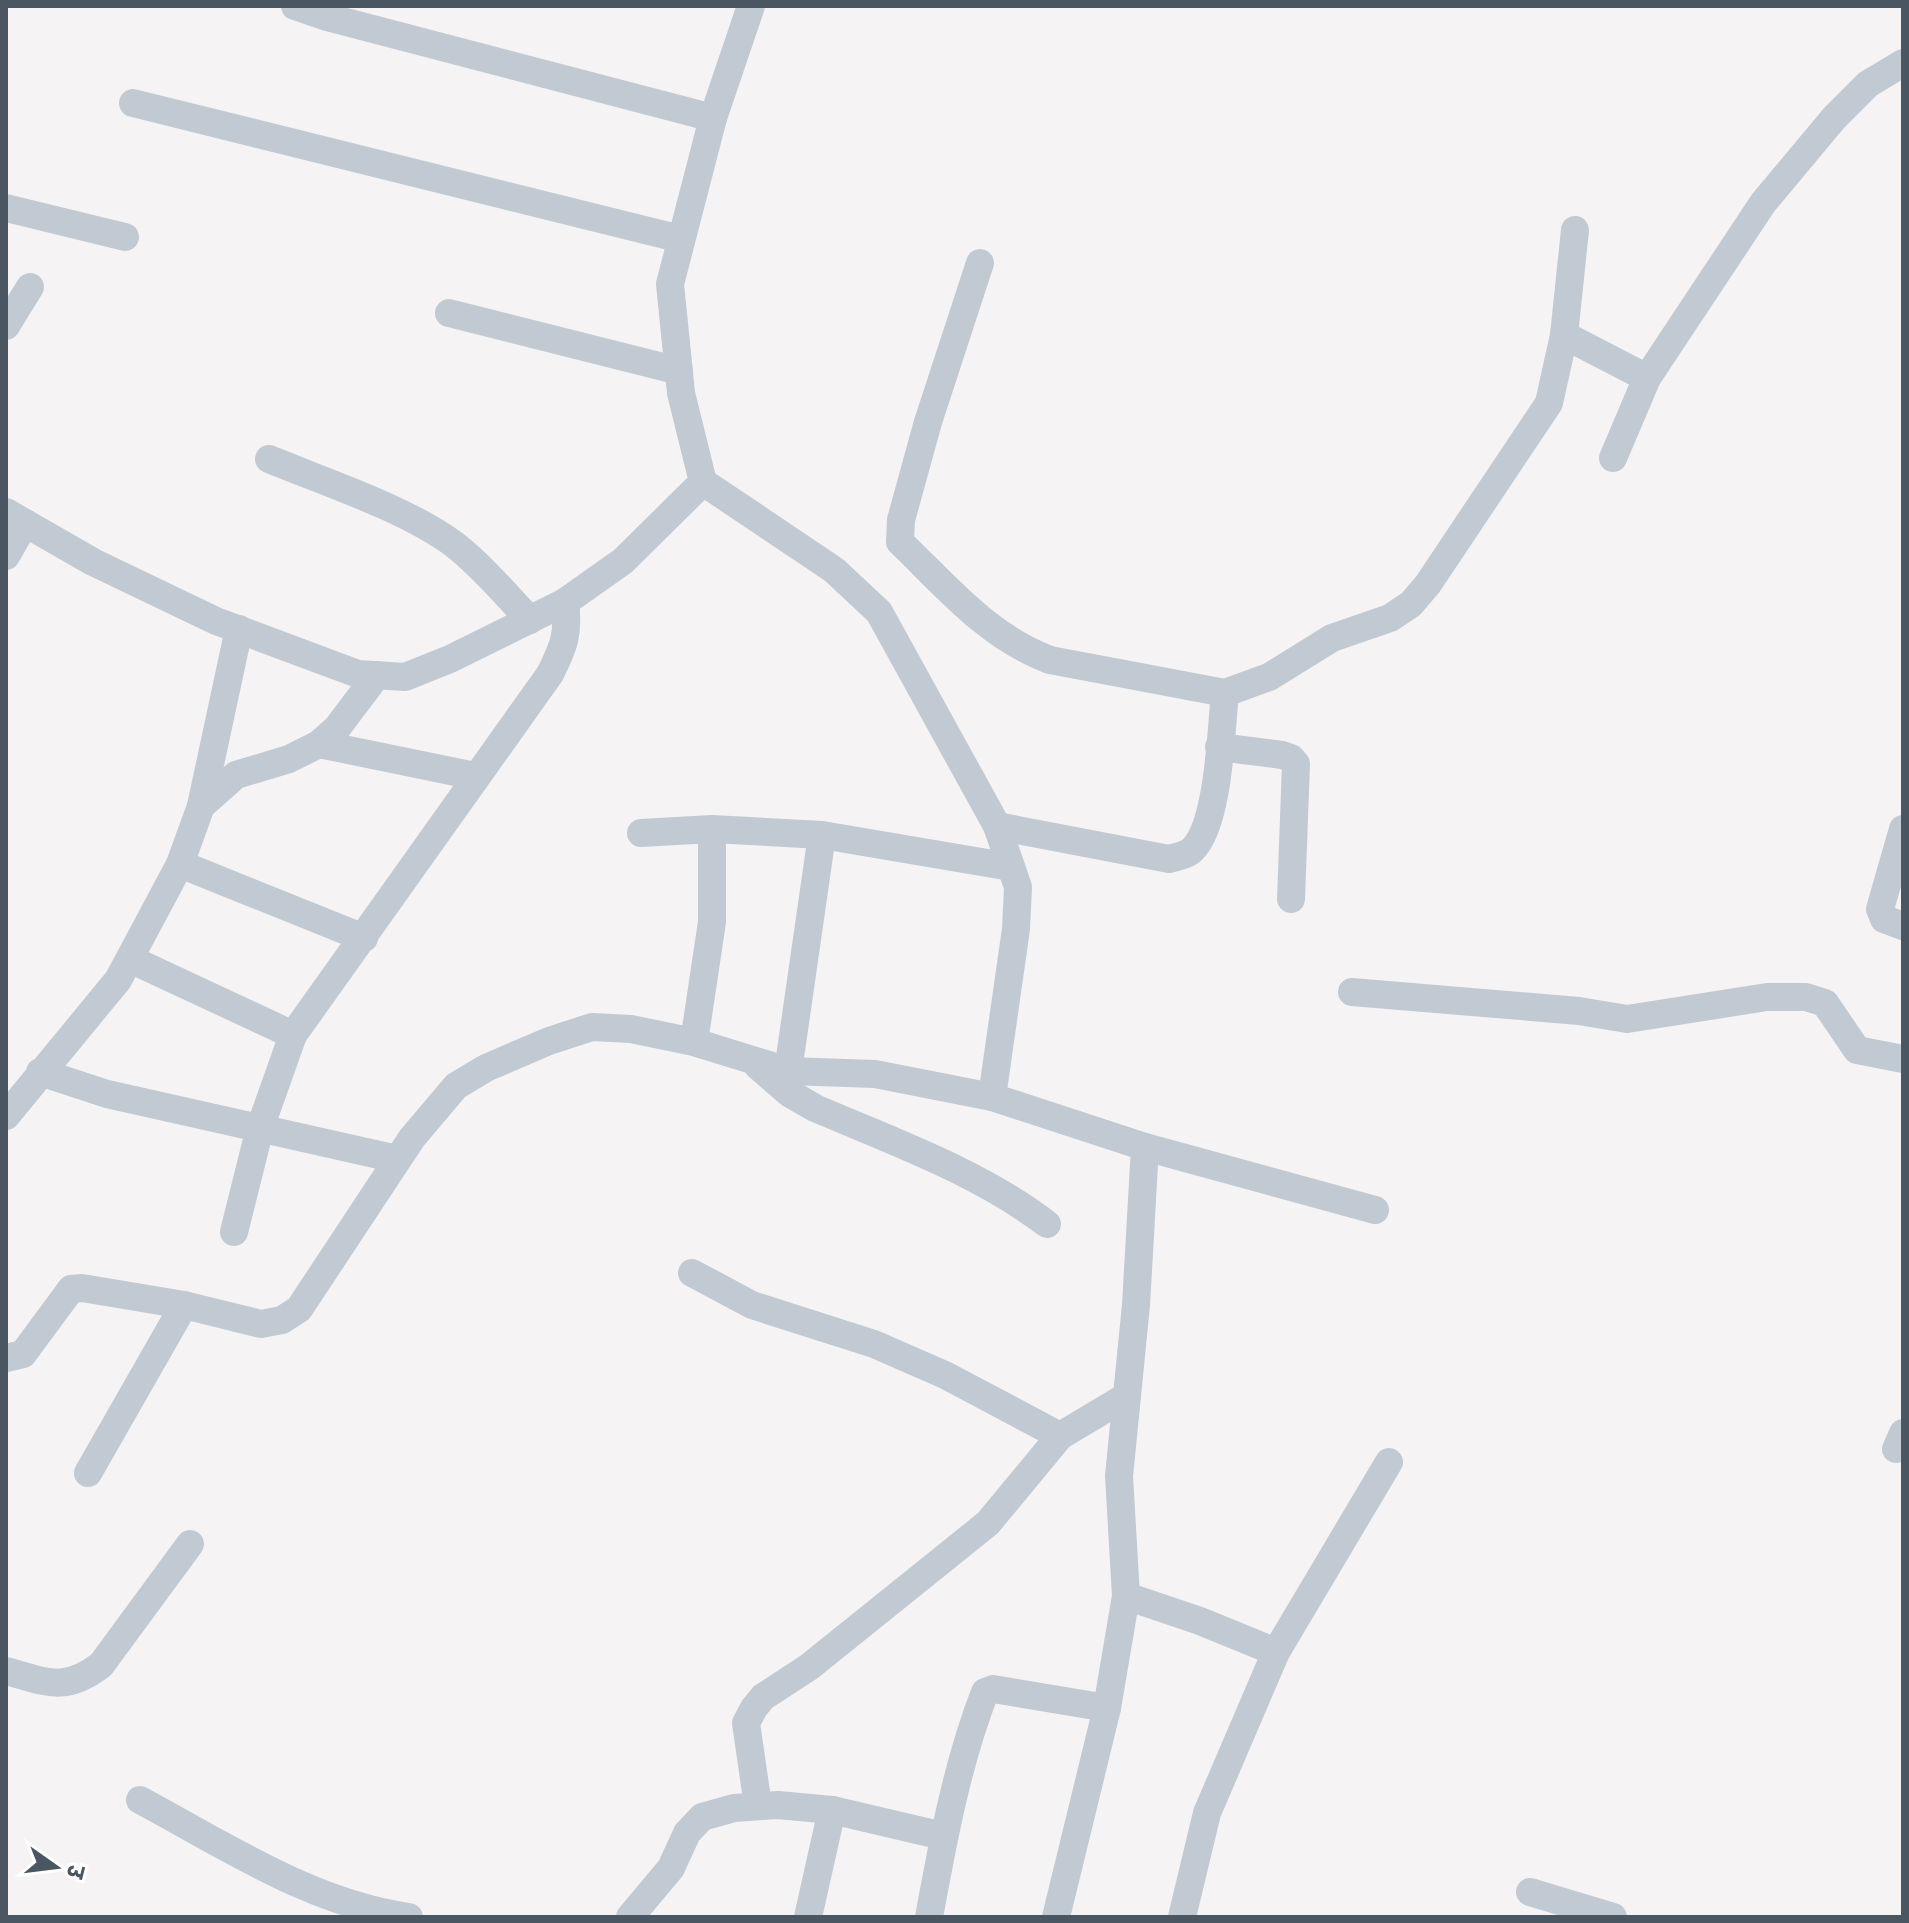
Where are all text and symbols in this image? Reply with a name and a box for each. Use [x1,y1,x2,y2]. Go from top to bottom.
north arrow [16,1827,96,1907]
text: उ [58,1861,92,1882]

